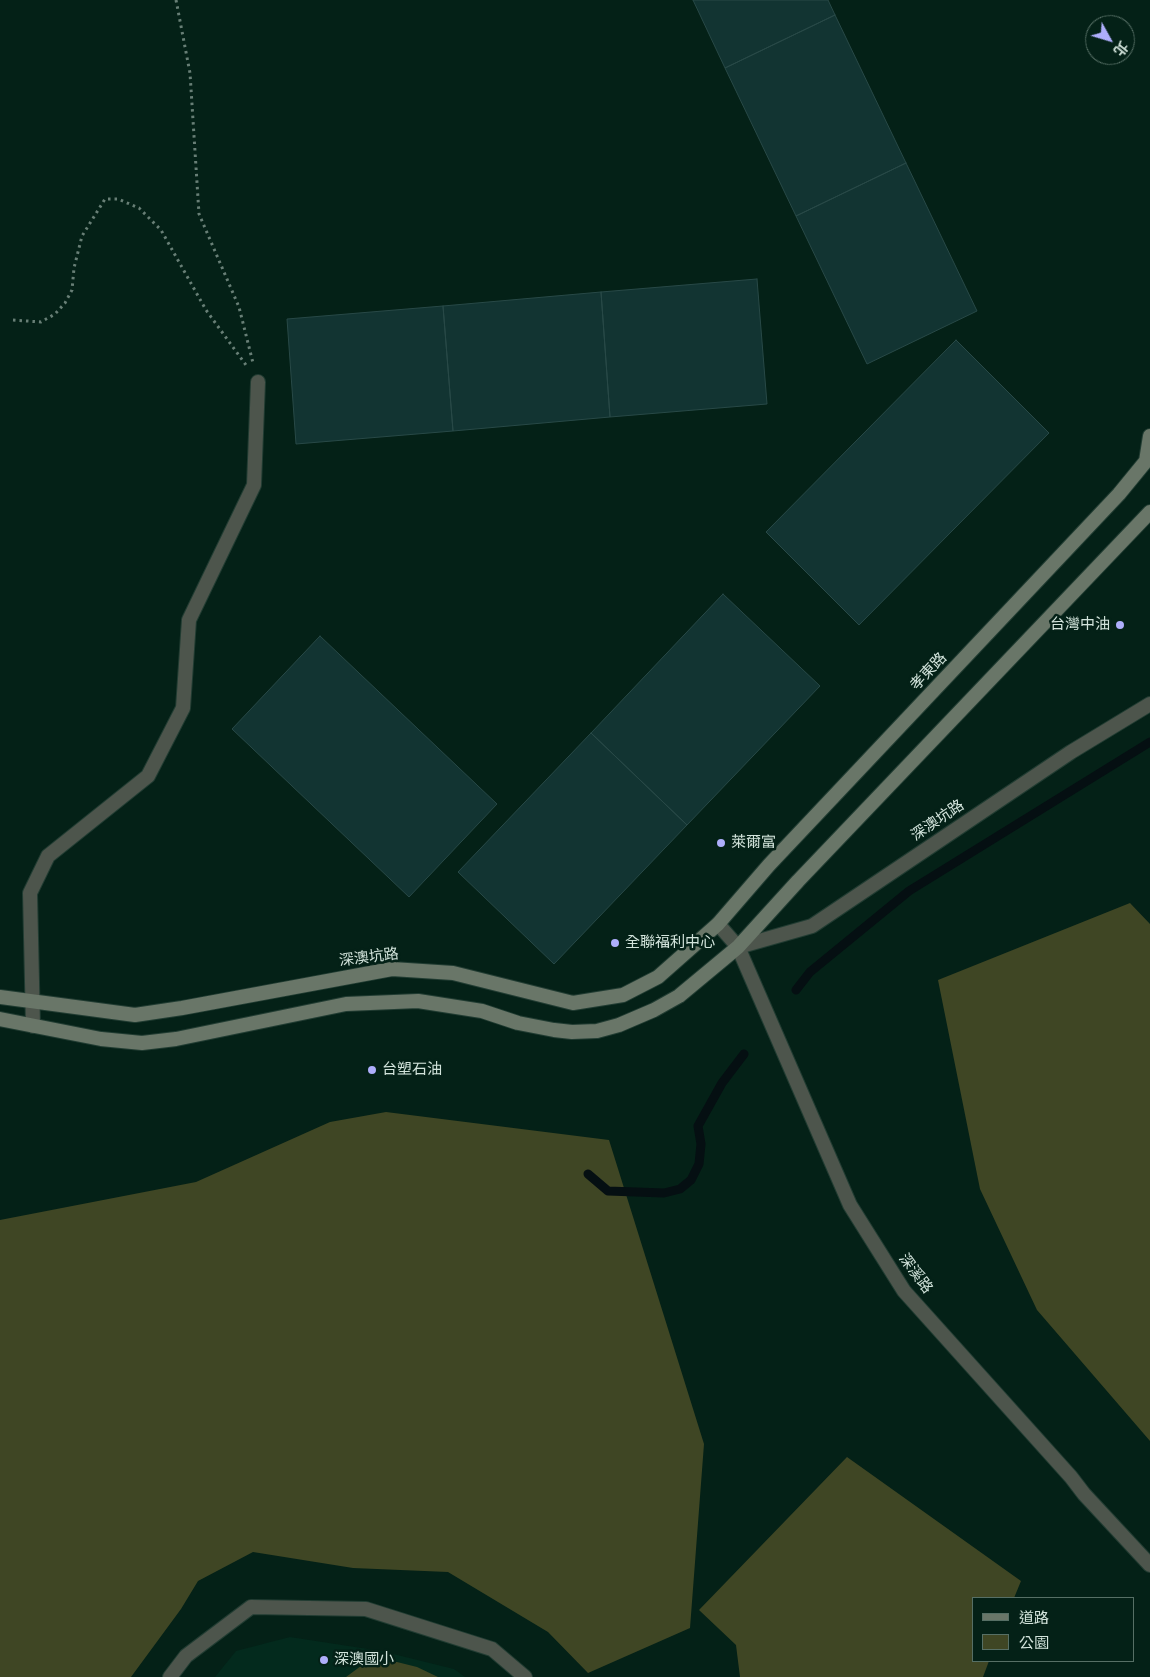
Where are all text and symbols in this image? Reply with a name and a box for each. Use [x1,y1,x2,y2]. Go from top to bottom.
north arrow [1085,15,1135,65]
text: 北 [1109,37,1133,61]
place label: 台灣中油 [1050,616,1110,634]
marker: 台灣中油 [1114,619,1126,631]
street label: 孝東路 [907,649,951,695]
street label: 深澳坑路 [908,797,968,845]
place label: 萊爾富 [731,834,776,852]
marker: 萊爾富 [715,837,727,849]
place label: 全聯福利中心 [625,934,715,952]
marker: 全聯福利中心 [609,937,621,949]
street label: 深澳坑路 [338,945,400,971]
place label: 台塑石油 [382,1061,442,1079]
marker: 台塑石油 [366,1064,378,1076]
street label: 深溪路 [894,1251,936,1297]
legend [972,1597,1135,1662]
text: 道路 [1019,1607,1049,1628]
text: 公園 [1019,1632,1049,1653]
place label: 深澳國小 [334,1651,394,1669]
marker: 深澳國小 [318,1654,330,1666]

